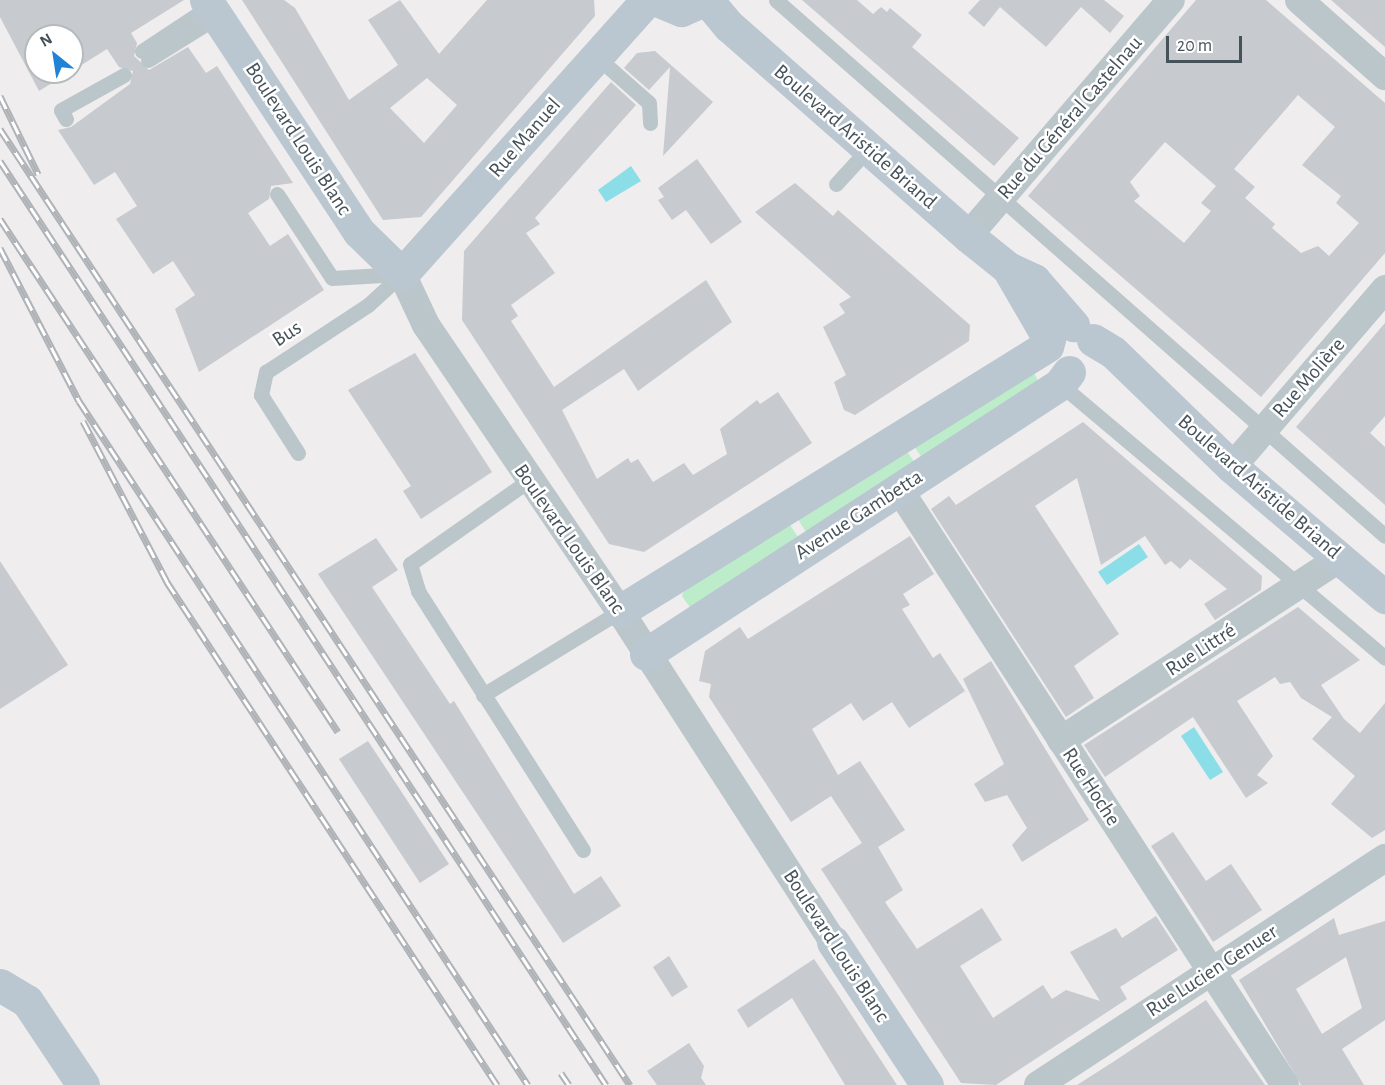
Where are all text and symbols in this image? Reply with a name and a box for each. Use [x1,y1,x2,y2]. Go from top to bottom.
north arrow [24,24,84,84]
scale bar [1169,24,1246,62]
text: N [37,30,55,50]
street label: Rue du Général Castelnau [992,31,1148,205]
text: 20 m [1177,37,1212,55]
street label: Boulevard Louis Blanc [239,58,357,220]
street label: Boulevard Aristide Briand [768,59,942,215]
street label: Rue Manuel [484,93,566,183]
street label: Bus [268,315,306,353]
street label: Rue Molière [1267,333,1351,423]
street label: Boulevard Aristide Briand [1172,409,1346,565]
street label: Boulevard Louis Blanc [508,459,630,619]
street label: Avenue Gambetta [791,464,927,566]
street label: Rue Littré [1161,618,1241,682]
street label: Rue Hoche [1056,743,1126,831]
street label: Boulevard Louis Blanc [777,865,895,1027]
street label: Rue Lucien Genuer [1142,919,1282,1023]

